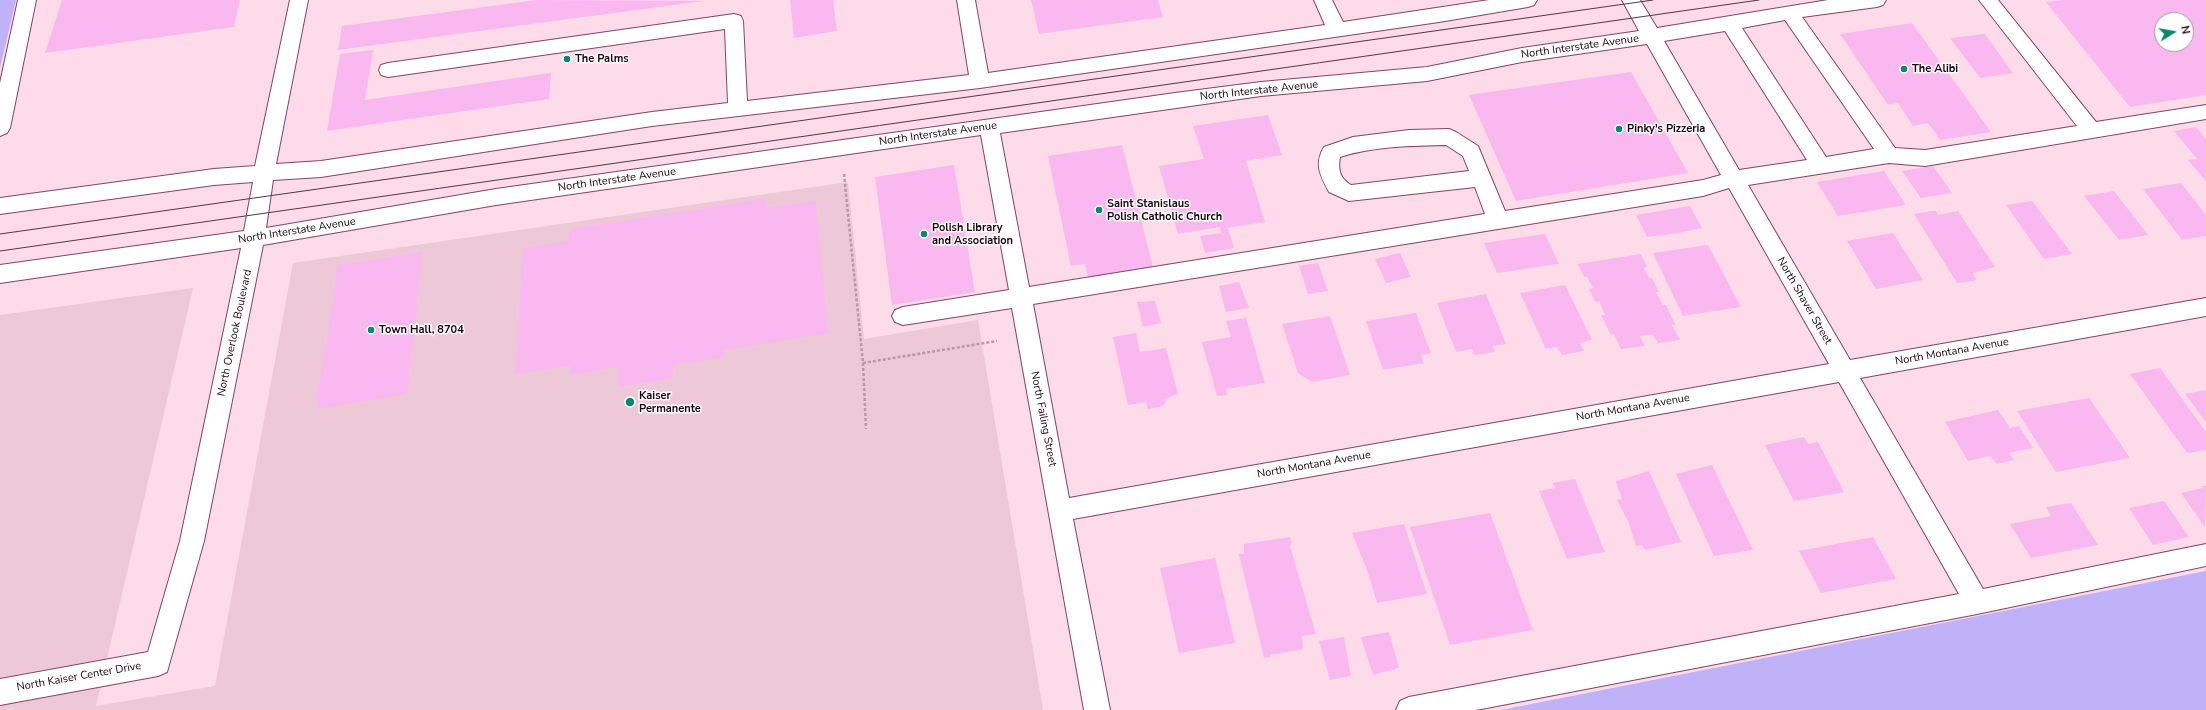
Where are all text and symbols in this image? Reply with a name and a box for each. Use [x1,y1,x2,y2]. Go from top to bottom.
north arrow [2154,12,2194,52]
text: N [2177,24,2193,35]
street label: North Interstate Avenue [1520,32,1640,62]
place label: The Palms [575,52,629,66]
marker: The Palms [562,54,572,64]
place label: The Alibi [1912,62,1958,76]
marker: The Alibi [1899,64,1909,74]
street label: North Interstate Avenue [1199,78,1319,104]
street label: North Interstate Avenue [878,119,998,149]
place label: Pinky's Pizzeria [1627,122,1705,136]
marker: Pinky's Pizzeria [1614,124,1624,134]
street label: North Interstate Avenue [557,165,677,195]
place label: Saint Stanislaus Polish Catholic Church [1107,197,1222,223]
marker: Saint Stanislaus Polish Catholic Church [1094,205,1104,215]
street label: North Interstate Avenue [237,215,357,247]
place label: Polish Library and Association [932,221,1013,247]
marker: Polish Library and Association [919,229,929,239]
street label: North Shaver Street [1774,255,1834,347]
street label: North Overlook Boulevard [215,268,255,398]
place label: Town Hall, 8704 [379,323,464,337]
marker: Town Hall, 8704 [366,325,376,335]
street label: North Montana Avenue [1894,335,2010,369]
street label: North Failing Street [1027,370,1059,468]
place label: Kaiser Permanente [639,389,701,415]
street label: North Montana Avenue [1575,391,1691,425]
marker: Kaiser Permanente [624,396,636,408]
street label: North Montana Avenue [1256,448,1372,482]
street label: North Kaiser Center Drive [16,660,142,694]

